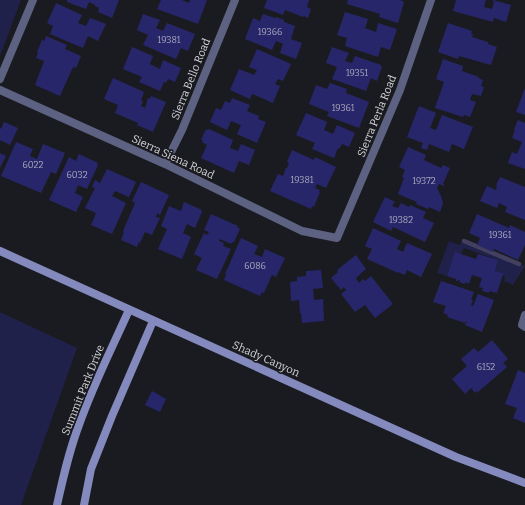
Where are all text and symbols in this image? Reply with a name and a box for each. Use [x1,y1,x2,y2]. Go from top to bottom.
house number: 19366 [258,27,282,37]
house number: 19381 [158,35,181,45]
street label: Sierra Bello Road [169,36,213,122]
house number: 19351 [346,68,368,78]
street label: Sierra Perla Road [355,73,400,159]
house number: 19361 [332,103,355,113]
street label: Sierra Siena Road [130,132,217,182]
house number: 6022 [23,160,44,170]
house number: 6032 [66,170,88,180]
house number: 19381 [291,175,314,185]
house number: 19372 [412,176,436,186]
house number: 19382 [389,215,413,225]
house number: 19361 [489,230,512,240]
house number: 6086 [244,261,266,271]
street label: Shady Canyon [230,338,302,380]
street label: Summit Park Drive [59,343,107,437]
house number: 6152 [477,362,495,372]

